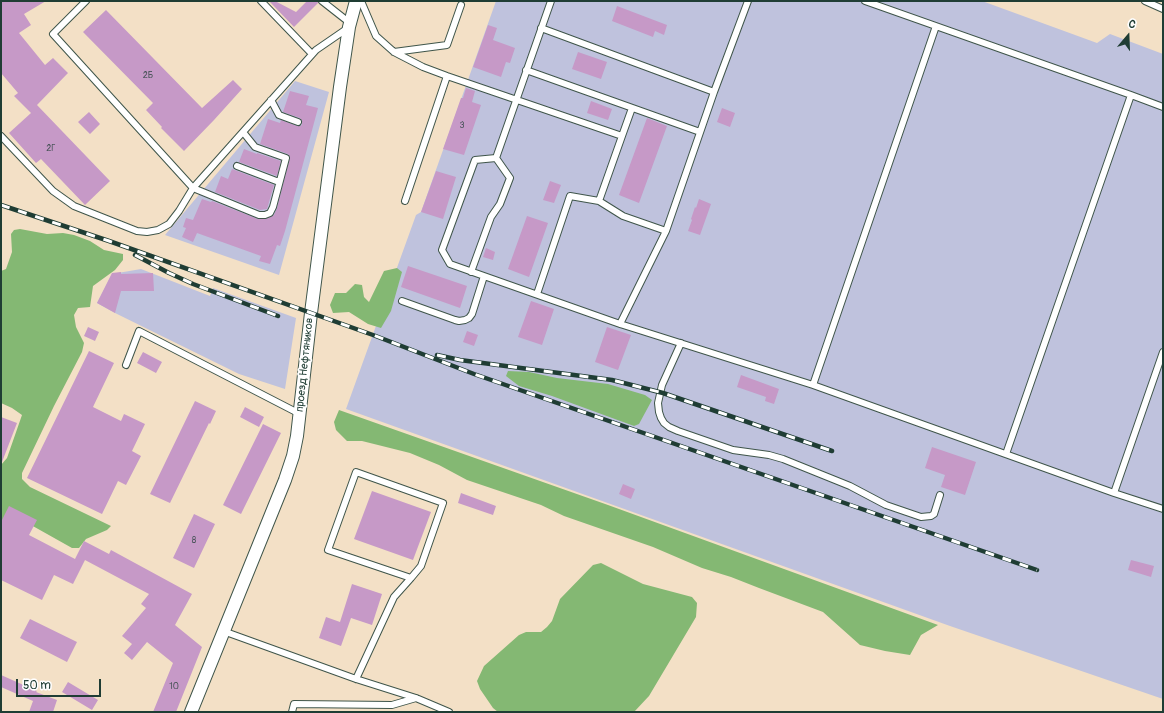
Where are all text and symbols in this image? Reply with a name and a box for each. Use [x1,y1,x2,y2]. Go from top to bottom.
north arrow [1108,16,1148,56]
text: С [1127,17,1137,31]
house number: 2Б [143,71,153,81]
house number: 3 [459,121,465,131]
house number: 2Г [46,144,56,154]
street label: проезд Нефтяников [293,317,317,413]
house number: 8 [192,536,196,546]
scale bar [18,671,103,697]
text: 50 m [23,678,51,693]
house number: 10 [169,682,179,692]

